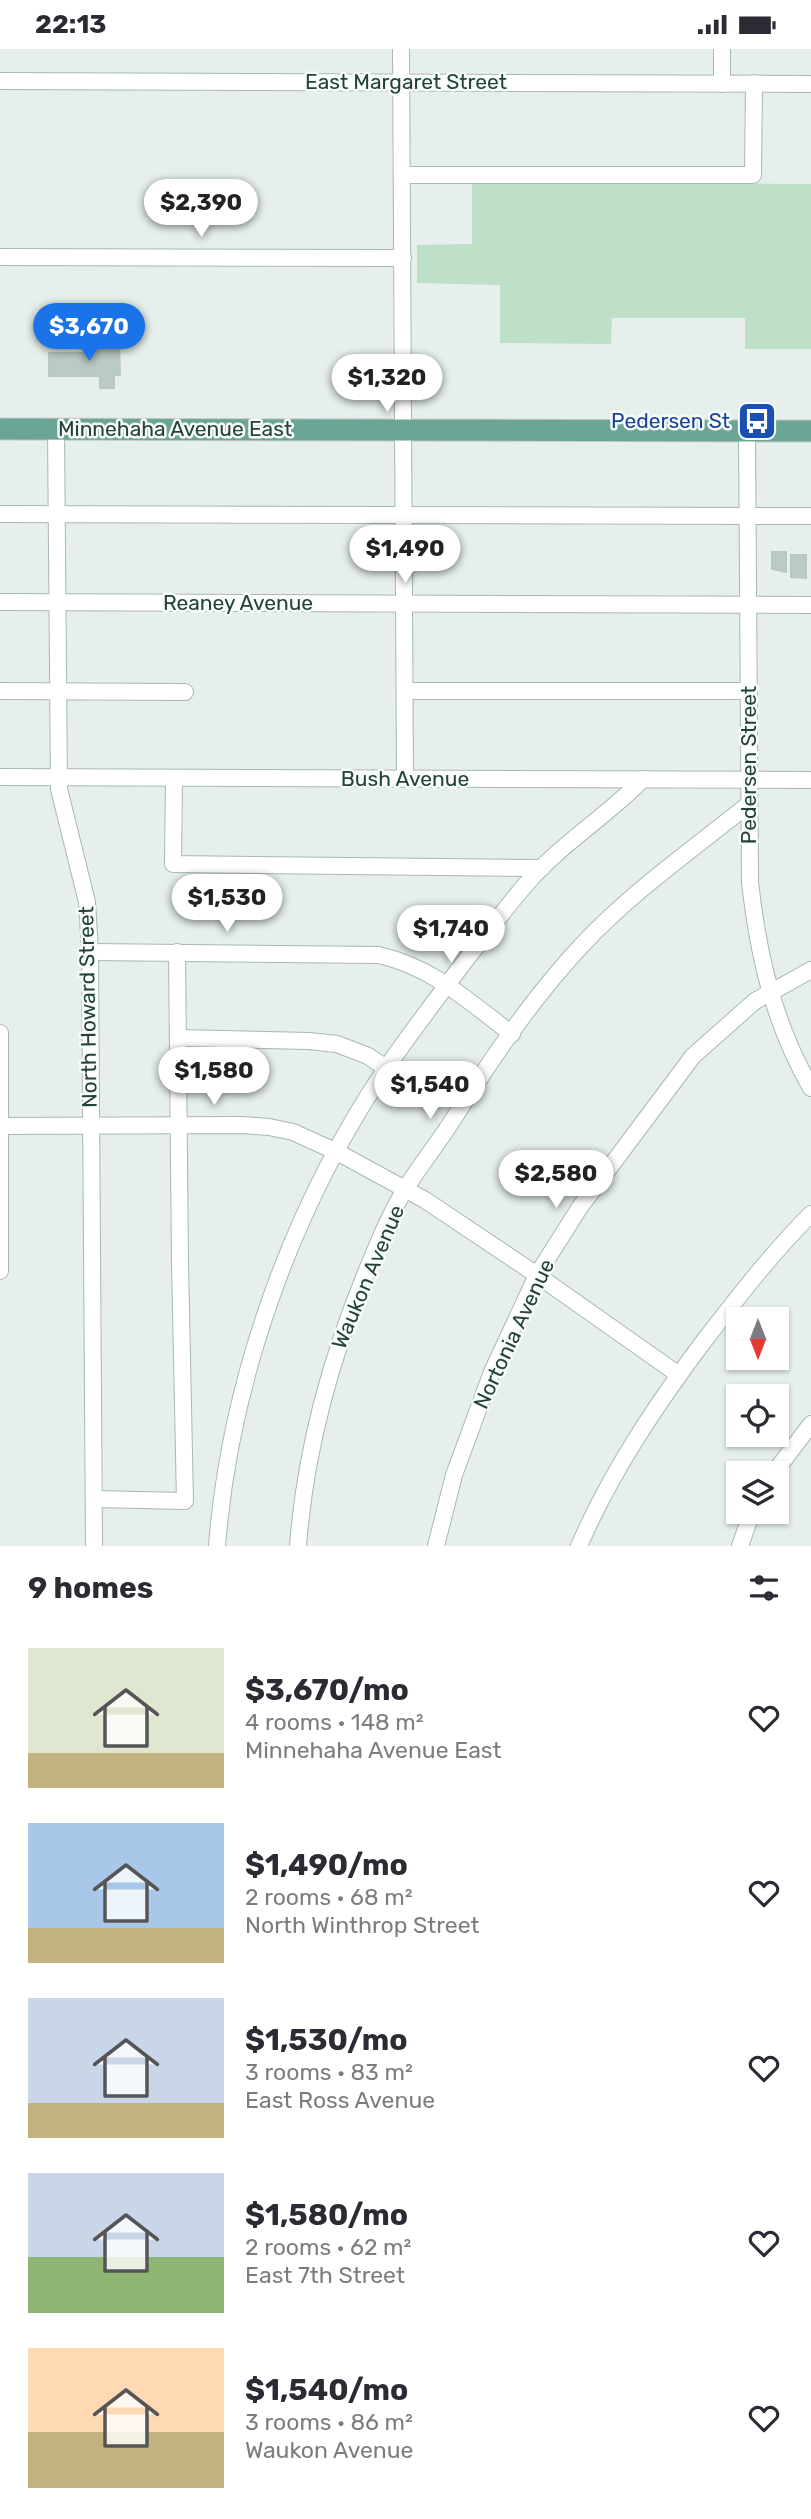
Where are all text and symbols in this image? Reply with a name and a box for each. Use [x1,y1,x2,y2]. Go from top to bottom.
text: 22:13 [35,9,106,40]
street label: East Margaret Street [305,69,507,94]
pin: $2,390 [144,179,258,239]
text: $2,390 [160,188,242,216]
pin: $3,670 [32,303,146,363]
text: $3,670 [49,312,129,340]
pin: $1,320 [330,355,444,414]
text: $1,320 [348,363,426,391]
bus stop icon: Pedersen St [736,400,778,442]
place label: Pedersen St [611,408,730,433]
street label: Minnehaha Avenue East [58,416,292,441]
pin: $1,490 [348,525,462,585]
text: $1,490 [365,534,445,562]
street label: Reaney Avenue [163,590,313,615]
street label: Pedersen Street [736,686,761,844]
street label: Bush Avenue [341,766,469,791]
pin: $1,530 [170,875,284,934]
text: $1,530 [188,883,266,911]
pin: $1,740 [394,905,508,965]
street label: North Howard Street [73,906,102,1108]
text: $1,740 [413,914,489,942]
pin: $1,580 [157,1047,271,1107]
text: $1,580 [174,1056,254,1084]
pin: $1,540 [373,1061,487,1121]
text: $1,540 [390,1070,470,1098]
pin: $2,580 [499,1151,613,1210]
text: $2,580 [515,1159,597,1187]
street label: Waukon Avenue [326,1201,409,1352]
street label: Nortonia Avenue [468,1255,559,1413]
north arrow [726,1307,789,1370]
map controls [726,1307,789,1524]
button: locate [726,1384,789,1447]
button: layers [726,1461,789,1524]
icon: filters [745,1569,783,1607]
text: 9 homes [28,1570,153,1606]
text: $3,670/mo [245,1672,409,1708]
icon: home [84,1676,168,1760]
icon: heart [745,1699,783,1737]
text: 4 rooms · 148 m² [245,1708,424,1736]
text: Minnehaha Avenue East [245,1736,502,1764]
text: $1,490/mo [245,1847,408,1883]
icon: home [84,1851,168,1935]
icon: heart [745,1874,783,1912]
text: 2 rooms · 68 m² [245,1883,413,1911]
text: North Winthrop Street [245,1911,480,1939]
text: $1,530/mo [245,2022,408,2058]
icon: home [84,2026,168,2110]
icon: heart [745,2049,783,2087]
text: 3 rooms · 83 m² [245,2058,413,2086]
text: East Ross Avenue [245,2086,435,2114]
text: $1,580/mo [245,2197,408,2233]
icon: home [84,2201,168,2285]
icon: heart [745,2224,783,2262]
text: 2 rooms · 62 m² [245,2233,411,2261]
text: East 7th Street [245,2261,405,2289]
text: $1,540/mo [245,2372,408,2408]
icon: home [84,2376,168,2460]
icon: heart [745,2399,783,2437]
text: 3 rooms · 86 m² [245,2408,413,2436]
text: Waukon Avenue [245,2436,414,2464]

